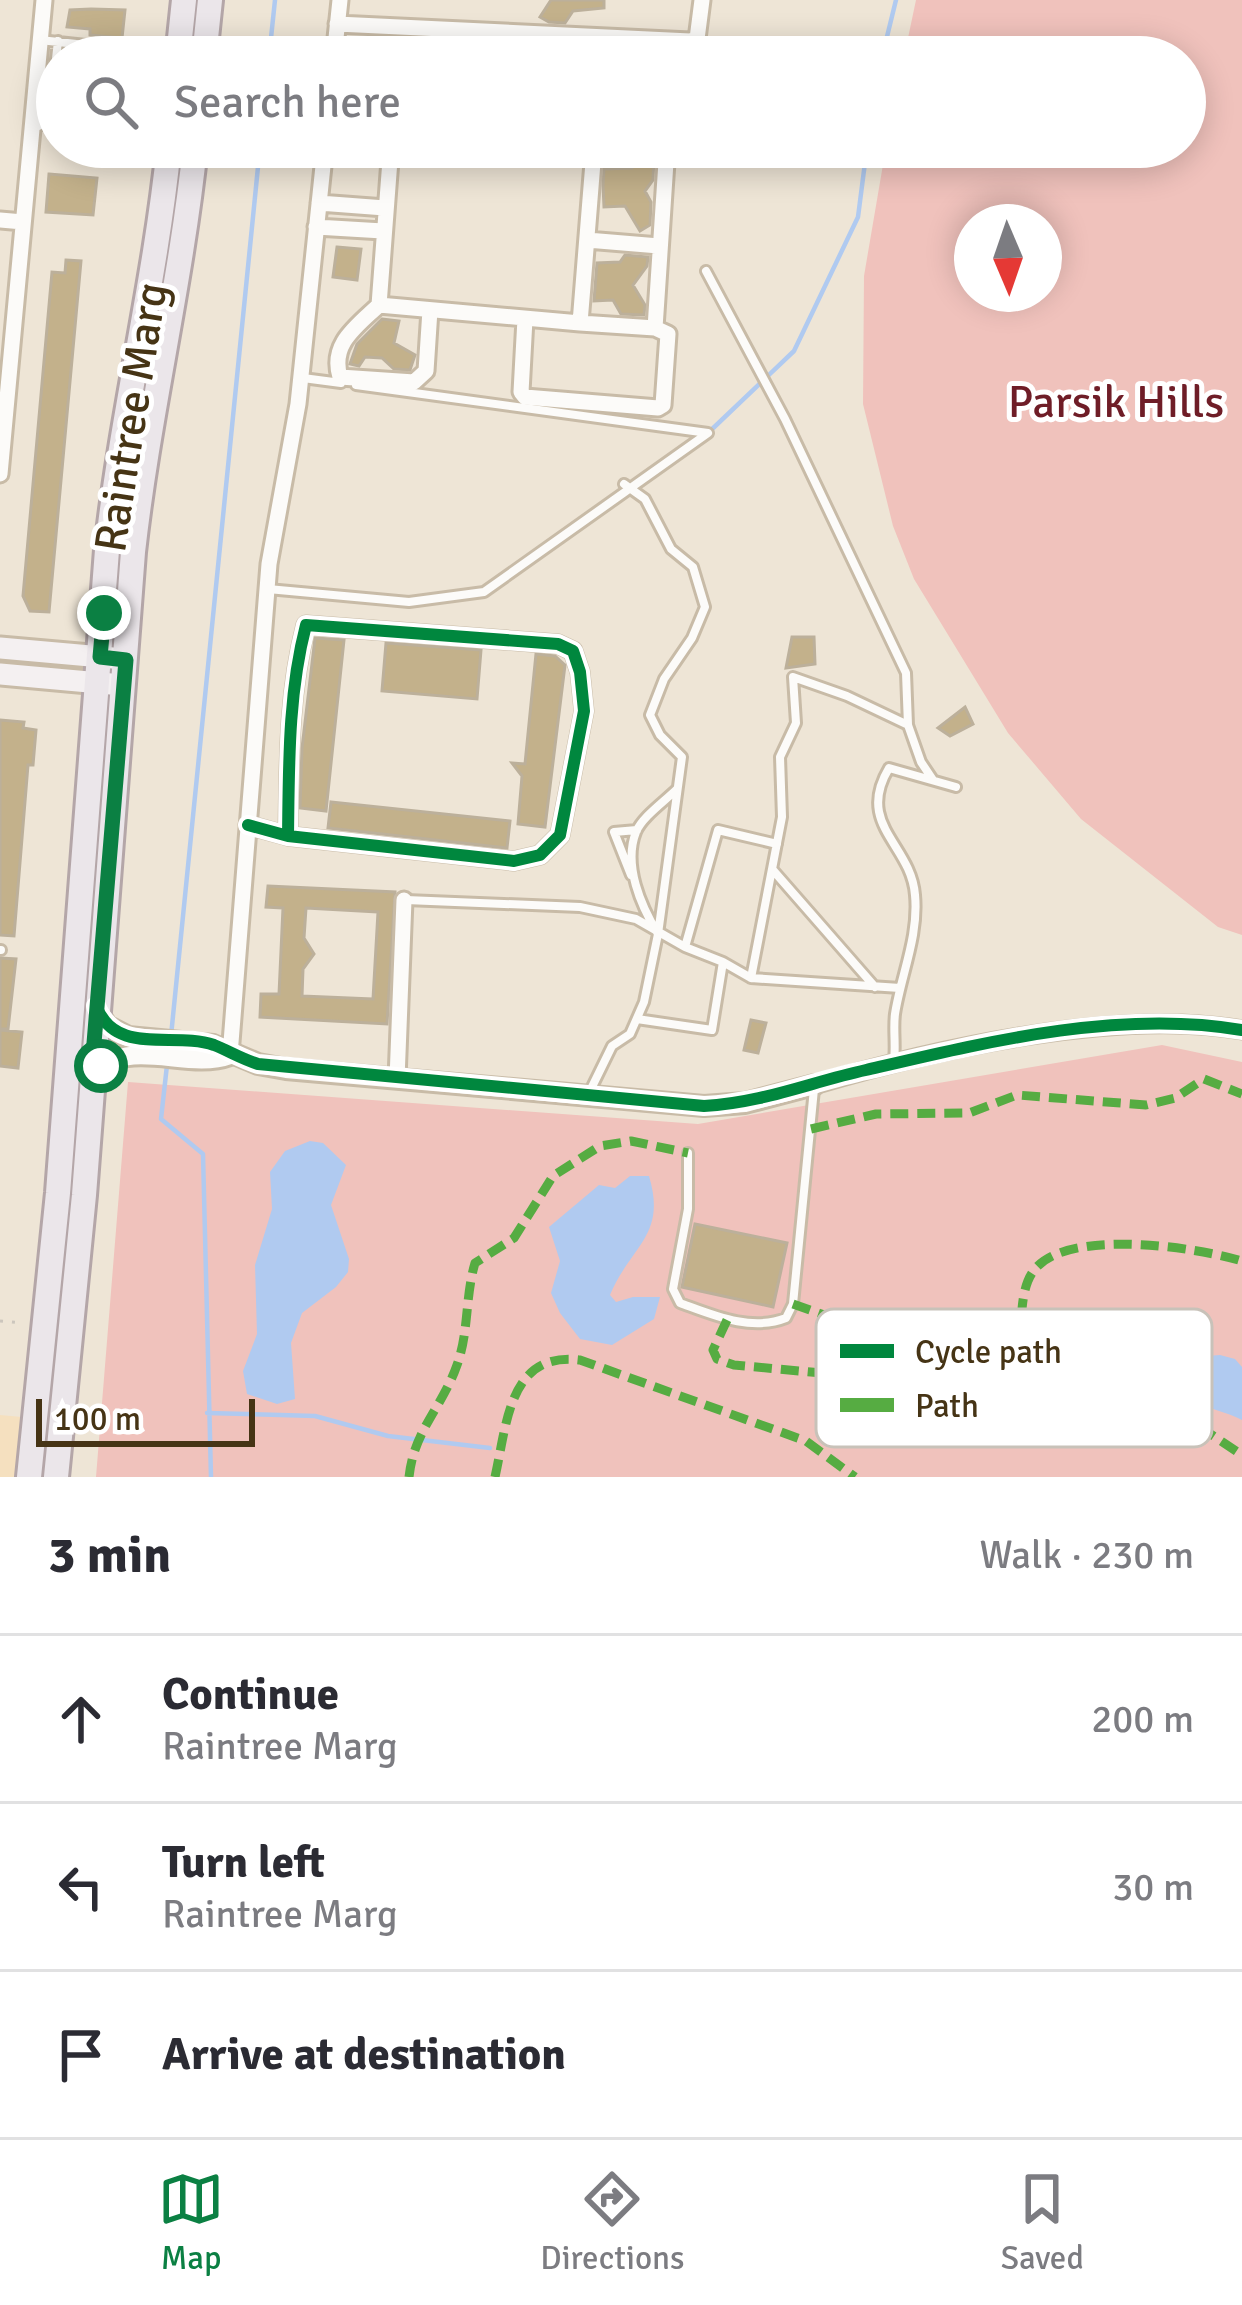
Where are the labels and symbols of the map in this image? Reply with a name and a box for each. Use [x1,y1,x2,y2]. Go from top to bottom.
north arrow [954,204,1062,312]
street label: Raintree Marg [83,279,180,556]
park label: Parsik Hills [1008,375,1224,430]
route end [77,586,131,640]
route start [74,1039,128,1093]
legend [816,1309,1212,1447]
text: Cycle path [915,1332,1062,1373]
text: Path [915,1386,979,1427]
scale bar [36,1393,255,1446]

